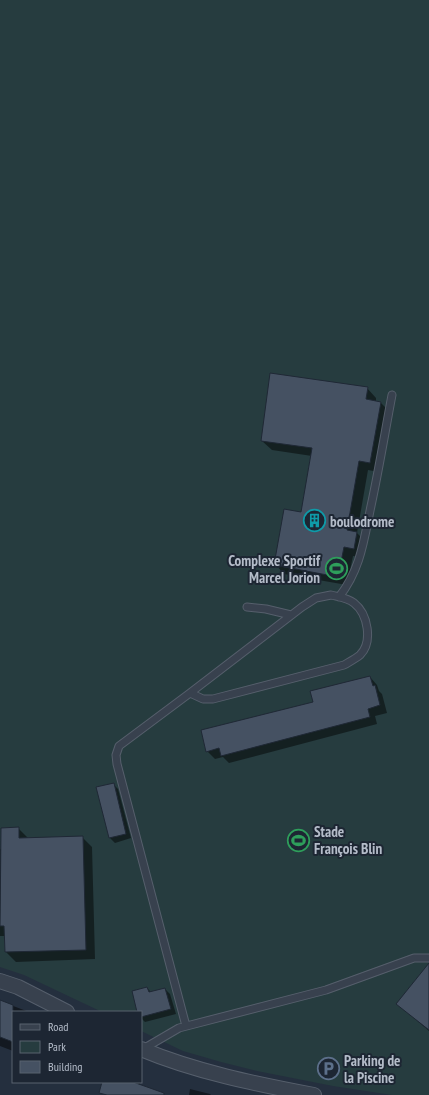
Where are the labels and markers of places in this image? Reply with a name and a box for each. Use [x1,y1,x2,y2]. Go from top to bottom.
building icon: boulodrome [302,508,328,534]
place label: boulodrome [330,512,394,531]
place label: Complexe Sportif Marcel Jorion [228,551,321,587]
sports icon: Complexe Sportif Marcel Jorion [323,556,349,582]
place label: Stade François Blin [314,822,382,858]
sports icon: Stade François Blin [285,827,311,853]
place label: Parking de la Piscine [344,1051,401,1087]
parking icon: Parking de la Piscine [316,1056,342,1082]

